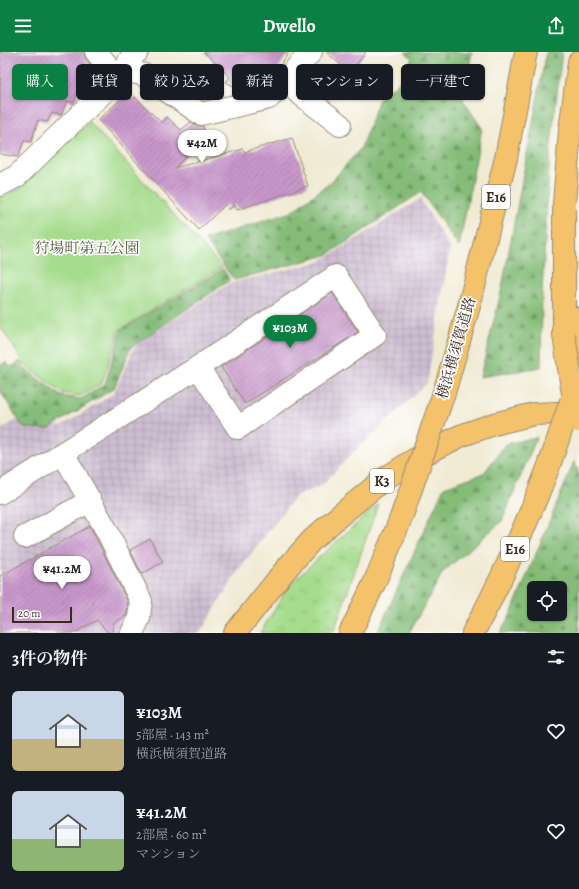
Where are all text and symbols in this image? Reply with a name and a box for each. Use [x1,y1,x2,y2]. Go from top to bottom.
text: Dwello [263,14,316,38]
icon: menu [12,15,34,37]
icon: share [545,15,567,37]
chip: 購入 [12,64,68,100]
chip: 賃貸 [76,64,132,100]
chip: 絞り込み [140,64,224,100]
chip: 新着 [232,64,288,100]
chip: マンション [296,64,393,100]
chip: 一戸建て [401,64,485,100]
pin: ¥42M [178,130,226,164]
text: ¥42M [187,134,217,151]
road number: E16 [482,185,510,209]
park label: 狩場町第五公園 [34,238,140,258]
street label: 横浜横須賀道路 [432,295,480,401]
pin: ¥103M [262,315,318,349]
text: ¥103M [272,319,308,336]
road number: K3 [370,469,394,493]
road number: E16 [501,537,529,561]
pin: ¥41.2M [29,556,95,590]
text: ¥41.2M [42,560,82,577]
map controls [527,581,567,621]
button: locate [527,581,567,621]
scale bar [12,605,72,624]
text: 20 m [18,606,40,621]
icon: filters [545,646,567,668]
text: 3件の物件 [12,647,87,670]
text: ¥103M [136,701,182,724]
icon: home [44,707,92,755]
icon: heart [545,720,567,742]
text: 5部屋 · 143 m² [136,726,209,743]
text: 横浜横須賀道路 [136,745,227,762]
text: ¥41.2M [136,801,187,824]
icon: home [44,807,92,855]
icon: heart [545,820,567,842]
text: 2部屋 · 60 m² [136,826,207,843]
text: マンション [136,845,200,862]

